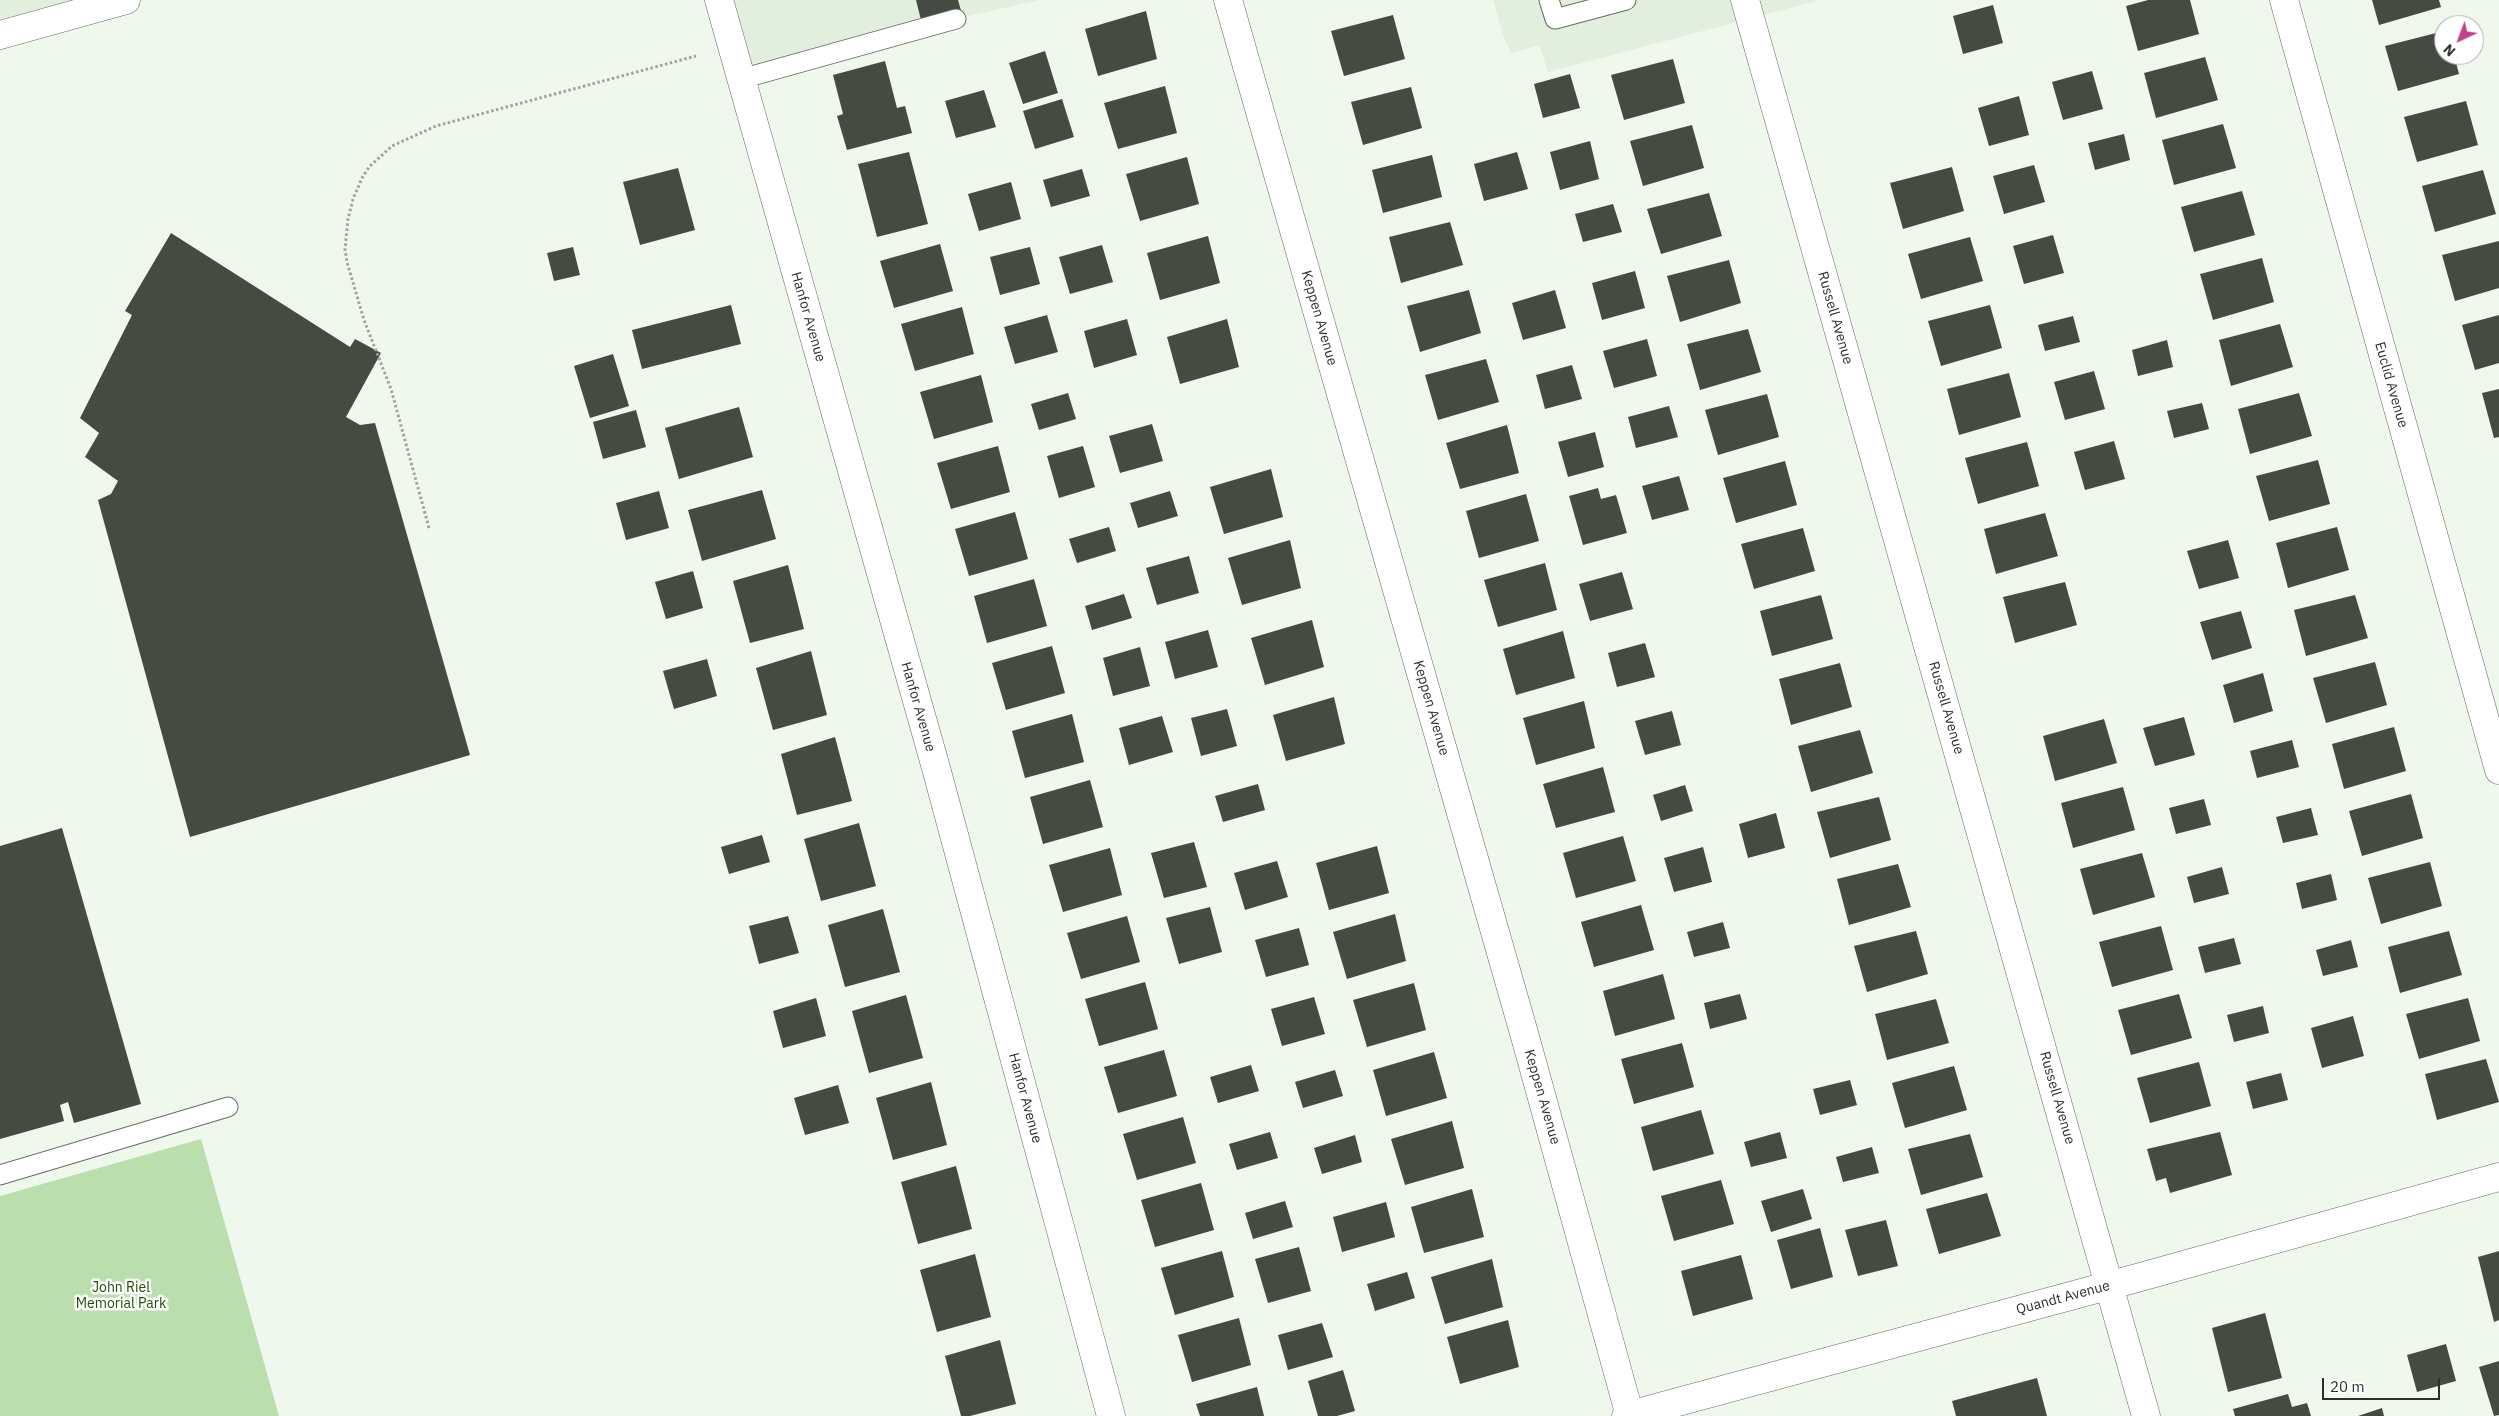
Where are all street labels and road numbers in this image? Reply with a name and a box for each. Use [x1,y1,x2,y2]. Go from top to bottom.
street label: Keppen Avenue [1297,269,1341,367]
street label: Hanfor Avenue [787,270,829,364]
street label: Russell Avenue [1814,270,1856,366]
street label: Euclid Avenue [2371,340,2411,430]
street label: Keppen Avenue [1409,659,1453,757]
street label: Hanfor Avenue [897,660,939,754]
street label: Russell Avenue [1925,660,1967,756]
street label: Keppen Avenue [1520,1048,1564,1146]
street label: Russell Avenue [2036,1050,2078,1146]
street label: Hanfor Avenue [1005,1051,1045,1145]
street label: Quandt Avenue [2014,1277,2112,1319]

